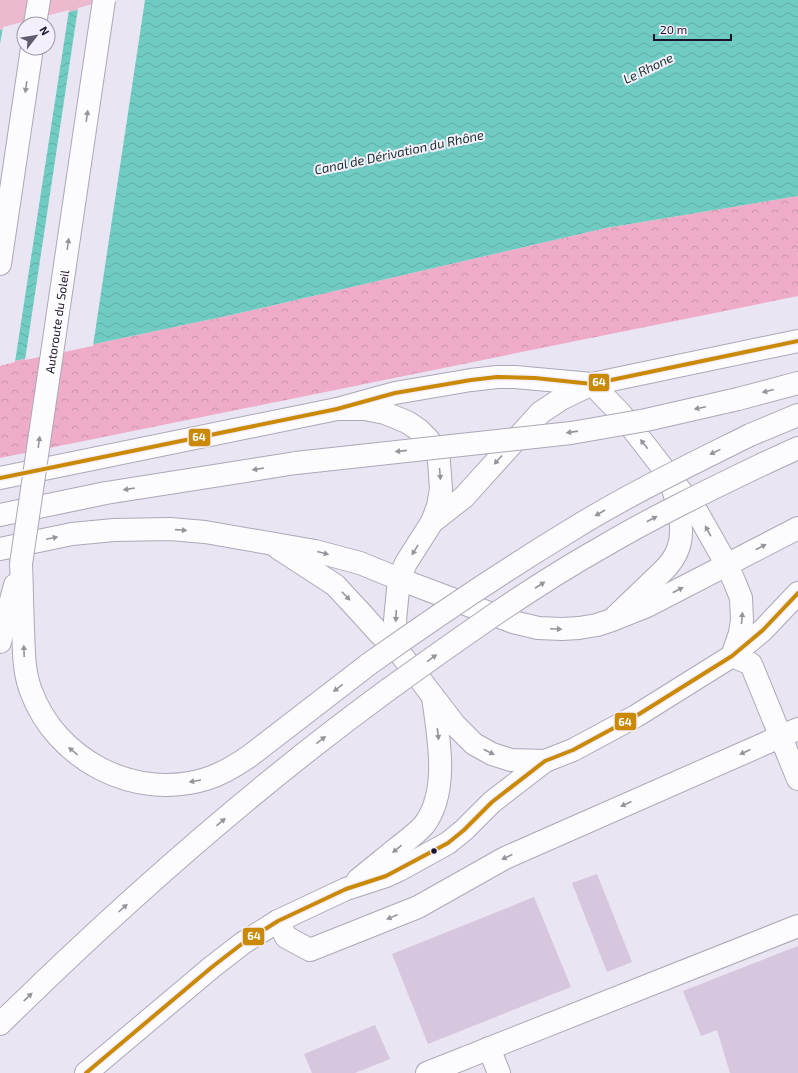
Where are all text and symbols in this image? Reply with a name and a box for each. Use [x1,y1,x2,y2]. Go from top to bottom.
north arrow [16,16,56,56]
scale bar [654,16,731,42]
text: 20 m [660,22,687,36]
text: N [37,24,53,37]
water label: Le Rhone [620,49,676,87]
one-way arrow [23,81,29,93]
one-way arrow [84,110,90,122]
water label: Canal de Dérivation du Rhône [313,126,485,178]
one-way arrow [65,238,71,251]
street label: Autoroute du Soleil [42,269,71,374]
line badge: 64 [588,373,610,392]
text: 64 [592,375,606,388]
one-way arrow [762,388,774,394]
one-way arrow [694,406,706,412]
line badge: 64 [188,428,211,447]
one-way arrow [566,429,578,435]
text: 64 [192,430,206,443]
one-way arrow [36,436,42,448]
one-way arrow [640,438,648,449]
one-way arrow [395,448,407,455]
one-way arrow [710,449,721,455]
one-way arrow [493,455,503,465]
one-way arrow [252,466,264,472]
one-way arrow [437,468,444,480]
one-way arrow [123,487,135,493]
one-way arrow [594,509,606,516]
one-way arrow [646,516,658,522]
one-way arrow [704,525,711,537]
one-way arrow [175,527,187,534]
one-way arrow [46,535,58,541]
one-way arrow [411,544,418,556]
one-way arrow [756,544,767,550]
one-way arrow [318,550,330,556]
one-way arrow [535,581,545,589]
one-way arrow [672,587,684,593]
one-way arrow [341,591,351,601]
one-way arrow [393,610,399,623]
one-way arrow [738,612,745,624]
one-way arrow [550,626,563,632]
one-way arrow [21,644,27,657]
one-way arrow [427,654,438,662]
one-way arrow [333,683,344,692]
line badge: 64 [614,712,637,731]
text: 64 [618,715,632,728]
one-way arrow [435,728,441,740]
one-way arrow [316,736,327,744]
one-way arrow [67,747,78,756]
one-way arrow [484,749,495,755]
one-way arrow [739,749,751,755]
one-way arrow [189,778,201,784]
one-way arrow [620,802,632,808]
one-way arrow [215,818,226,827]
one-way arrow [391,844,402,853]
unlabelled marker [429,846,439,856]
one-way arrow [502,854,513,860]
one-way arrow [118,904,128,913]
one-way arrow [387,914,398,920]
line badge: 64 [242,927,265,946]
text: 64 [247,929,261,942]
one-way arrow [23,992,33,1002]

